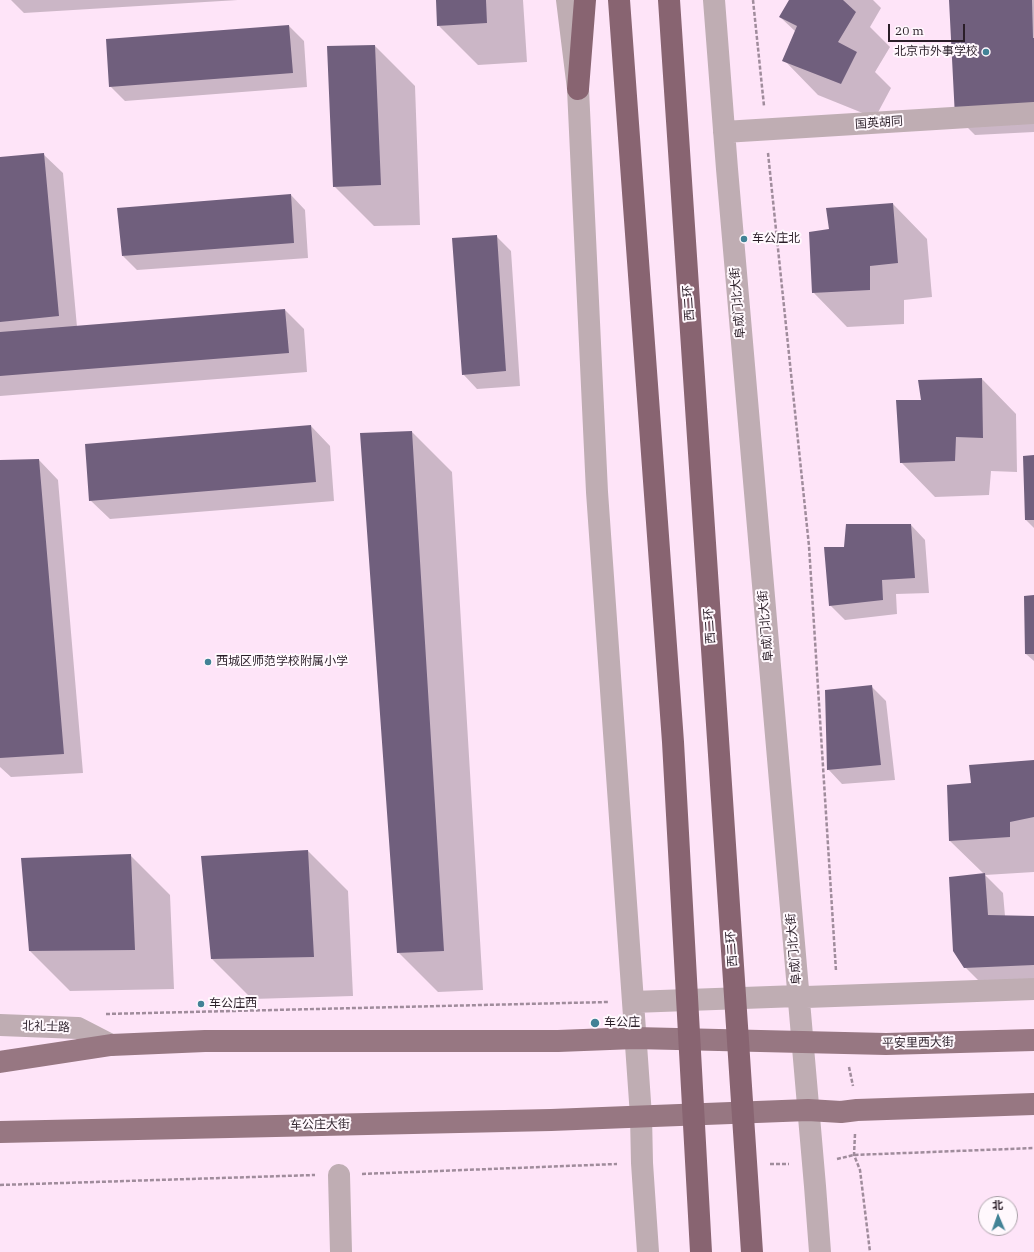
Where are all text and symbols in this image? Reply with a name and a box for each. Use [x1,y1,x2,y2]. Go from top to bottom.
scale bar [890,16,967,42]
text: 20 m [895,23,924,38]
place label: 北京市外事学校 [894,45,978,59]
marker: 北京市外事学校 [981,47,991,57]
street label: 国英胡同 [855,114,903,132]
place label: 车公庄北 [752,232,800,246]
marker: 车公庄北 [739,234,749,244]
street label: 阜成门北大街 [728,267,748,339]
street label: 西二环 [681,285,697,321]
street label: 阜成门北大街 [756,590,776,662]
street label: 西二环 [702,608,718,644]
place label: 西城区师范学校附属小学 [216,655,348,669]
marker: 西城区师范学校附属小学 [203,657,213,667]
street label: 阜成门北大街 [784,913,804,985]
street label: 西二环 [724,931,740,967]
place label: 车公庄西 [209,997,257,1011]
marker: 车公庄西 [196,999,206,1009]
place label: 车公庄 [604,1016,640,1030]
marker: 车公庄 [589,1017,601,1029]
street label: 北礼士路 [22,1019,70,1035]
street label: 平安里西大街 [882,1035,954,1051]
street label: 车公庄大街 [290,1117,350,1133]
north arrow [978,1196,1018,1236]
text: 北 [992,1198,1003,1212]

